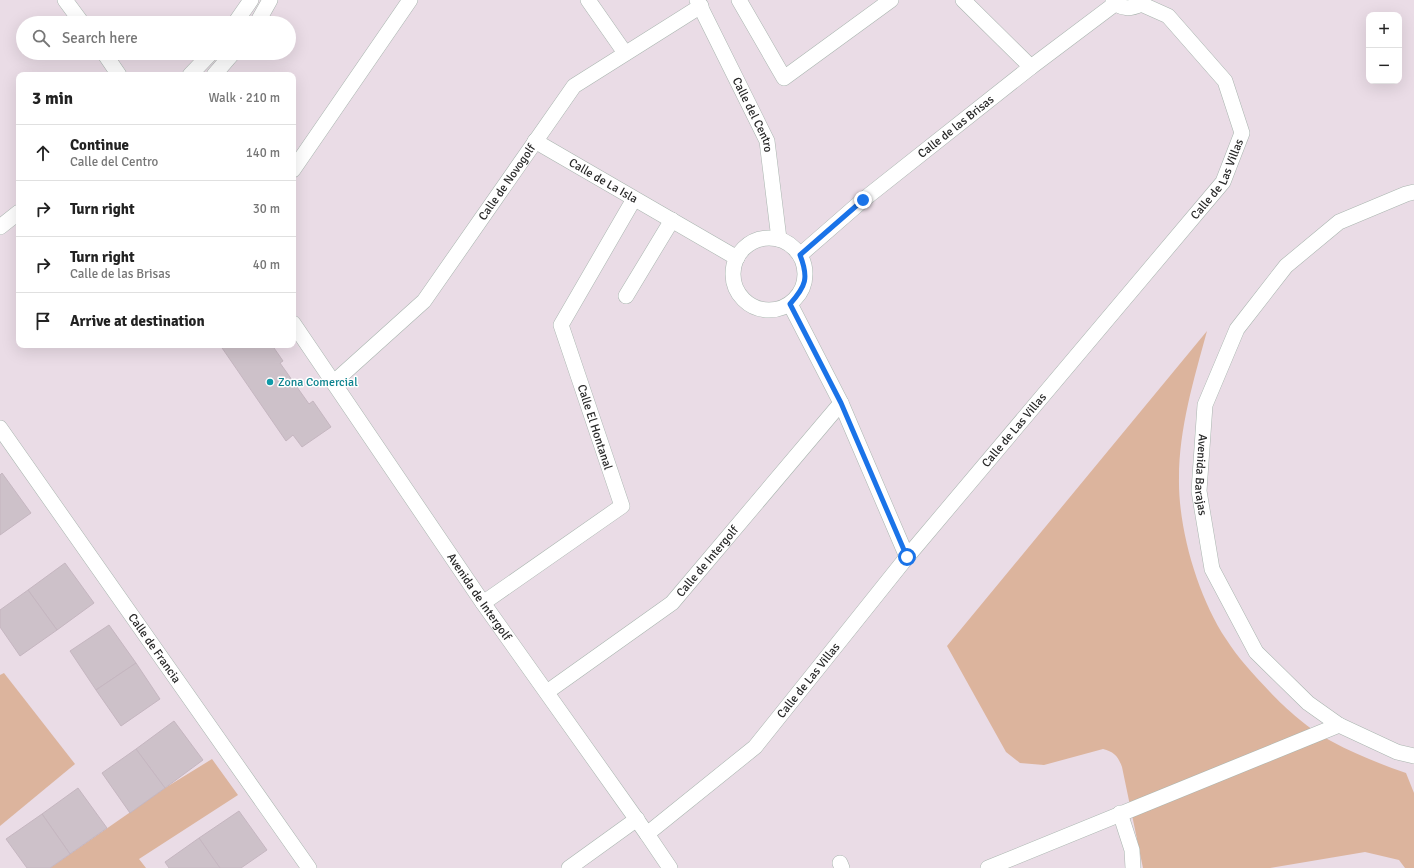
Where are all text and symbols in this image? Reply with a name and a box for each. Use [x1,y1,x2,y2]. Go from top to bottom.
map controls [1366,12,1402,84]
button: + [1366,12,1402,48]
search box [16,16,296,60]
icon: search [30,27,52,49]
text: Search here [62,29,138,47]
button: − [1366,48,1402,84]
street label: Calle del Centro [729,75,775,153]
text: 3 min [32,88,73,109]
text: Walk · 210 m [209,90,280,106]
street label: Calle de las Brisas [915,92,997,162]
text: Continue [70,136,129,154]
street label: Calle de Las Villas [1188,137,1247,223]
street label: Calle de Novogolf [476,141,540,224]
icon: ahead [32,142,54,164]
text: 140 m [246,145,280,161]
text: Calle del Centro [70,154,158,170]
street label: Calle de La Isla [566,155,640,207]
route end [854,191,872,209]
icon: right [32,198,54,220]
text: Turn right [70,200,135,218]
text: 30 m [253,201,280,217]
text: Turn right [70,248,135,266]
icon: right [32,254,54,276]
text: 40 m [253,257,280,273]
text: Calle de las Brisas [70,266,171,282]
icon: arrive [32,310,54,332]
text: Arrive at destination [70,312,205,330]
place label: Zona Comercial [278,375,358,390]
marker: Zona Comercial [265,377,275,387]
street label: Calle El Hontanal [574,383,616,472]
street label: Calle de Las Villas [979,390,1050,471]
street label: Avenida Barajas [1191,433,1210,517]
street label: Calle de Intergolf [673,522,742,600]
route start [898,548,916,566]
street label: Avenida de Intergolf [443,550,515,644]
street label: Calle de Francia [125,611,184,686]
street label: Calle de Las Villas [774,640,843,721]

